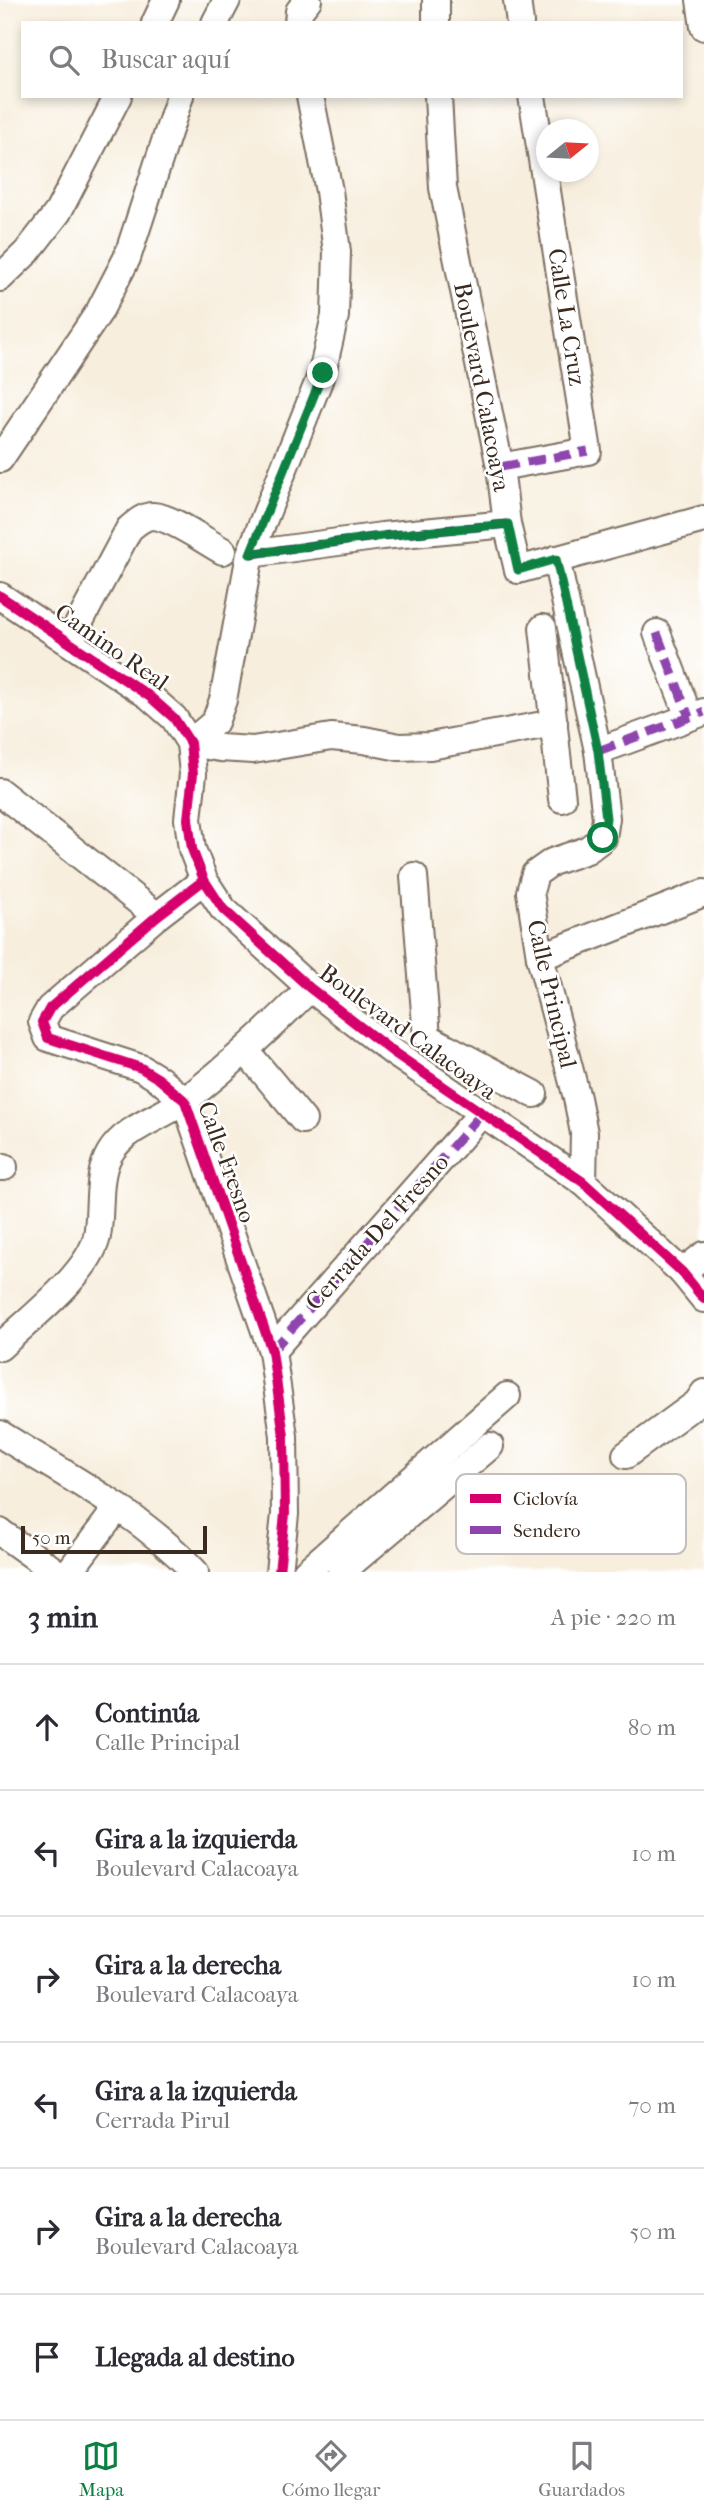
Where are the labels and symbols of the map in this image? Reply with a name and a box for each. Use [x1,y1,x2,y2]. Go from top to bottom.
north arrow [536,119,599,182]
street label: Calle La Cruz [542,246,592,388]
street label: Boulevard Calacoaya [448,280,516,495]
route end [307,357,338,388]
street label: Camino Real [50,598,174,697]
route start [587,822,618,853]
street label: Calle Principal [521,917,583,1071]
street label: Boulevard Calacoaya [314,958,503,1106]
street label: Calle Fresno [192,1098,262,1226]
street label: Cerrada Del Fresno [300,1148,454,1316]
legend [456,1474,686,1554]
text: Ciclovía [513,1488,578,1510]
text: Sendero [513,1520,581,1542]
scale bar [21,1523,206,1555]

